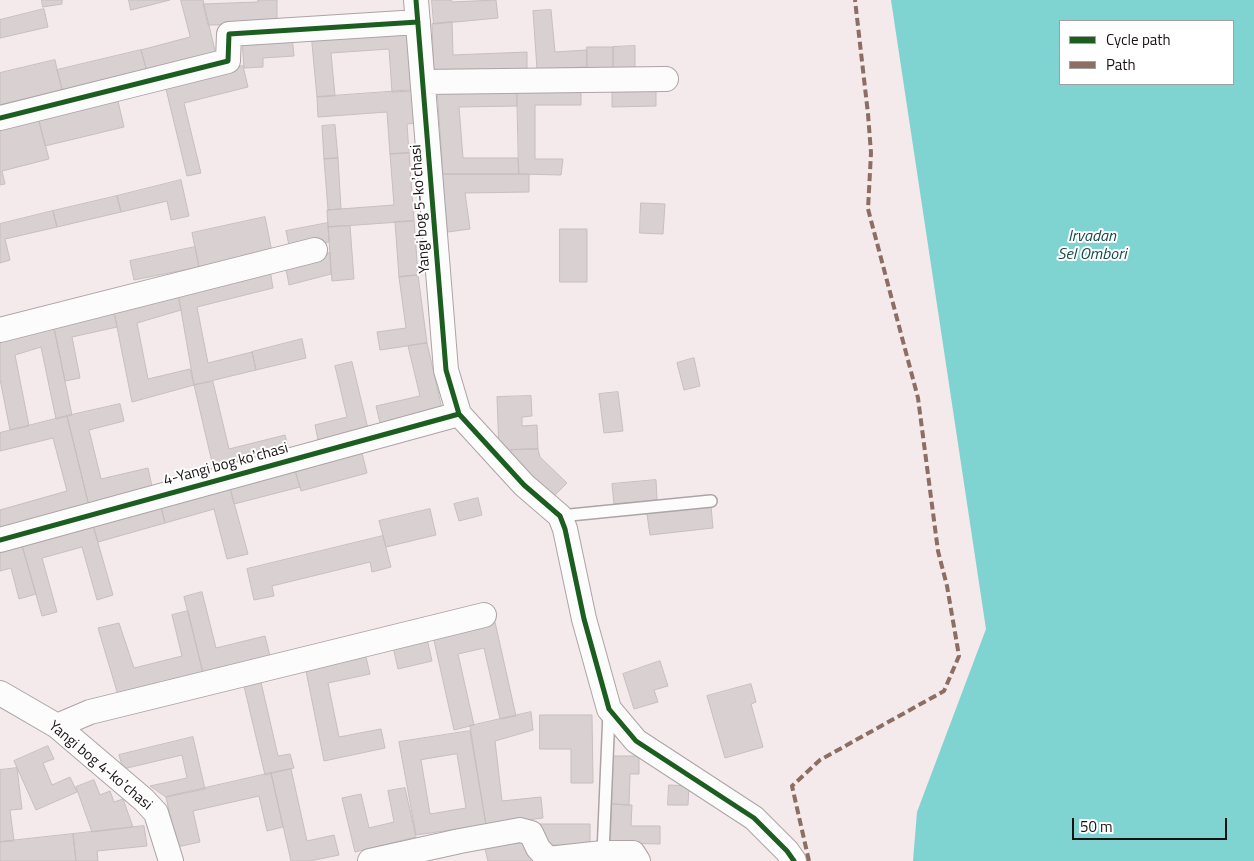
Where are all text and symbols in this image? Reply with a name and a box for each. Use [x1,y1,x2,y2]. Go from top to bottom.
legend [1059,20,1234,85]
text: Cycle path [1106,28,1171,51]
text: Path [1106,53,1136,76]
street label: Yangi bog 5-koʼchasi [408,144,434,274]
water label: Irvadan Sel Ombori [1057,227,1127,265]
street label: 4-Yangi bog koʼchasi [162,440,290,490]
street label: Yangi bog 4-koʼchasi [45,718,155,814]
scale bar [1074,808,1229,840]
text: 50 m [1080,815,1113,838]

